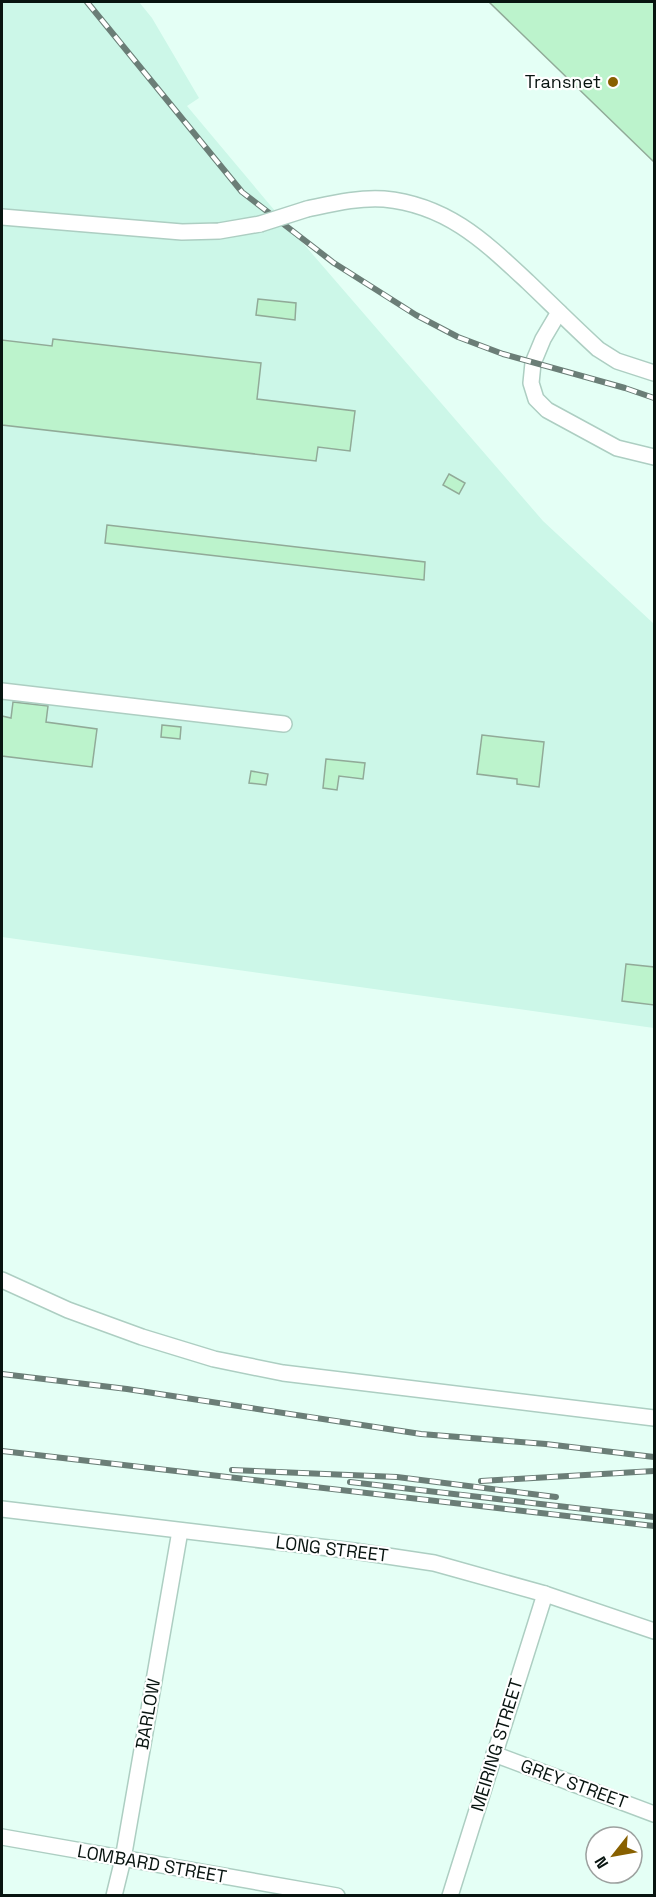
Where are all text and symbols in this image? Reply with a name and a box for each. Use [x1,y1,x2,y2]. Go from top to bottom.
place label: Transnet [525,70,601,93]
marker: Transnet [606,75,620,89]
street label: LONG STREET [274,1530,390,1567]
street label: MEIRING STREET [465,1675,528,1814]
street label: BARLOW [130,1676,165,1751]
street label: GREY STREET [518,1754,631,1814]
north arrow [584,1825,644,1885]
street label: LOMBARD STREET [76,1839,229,1888]
text: N [590,1852,613,1872]

